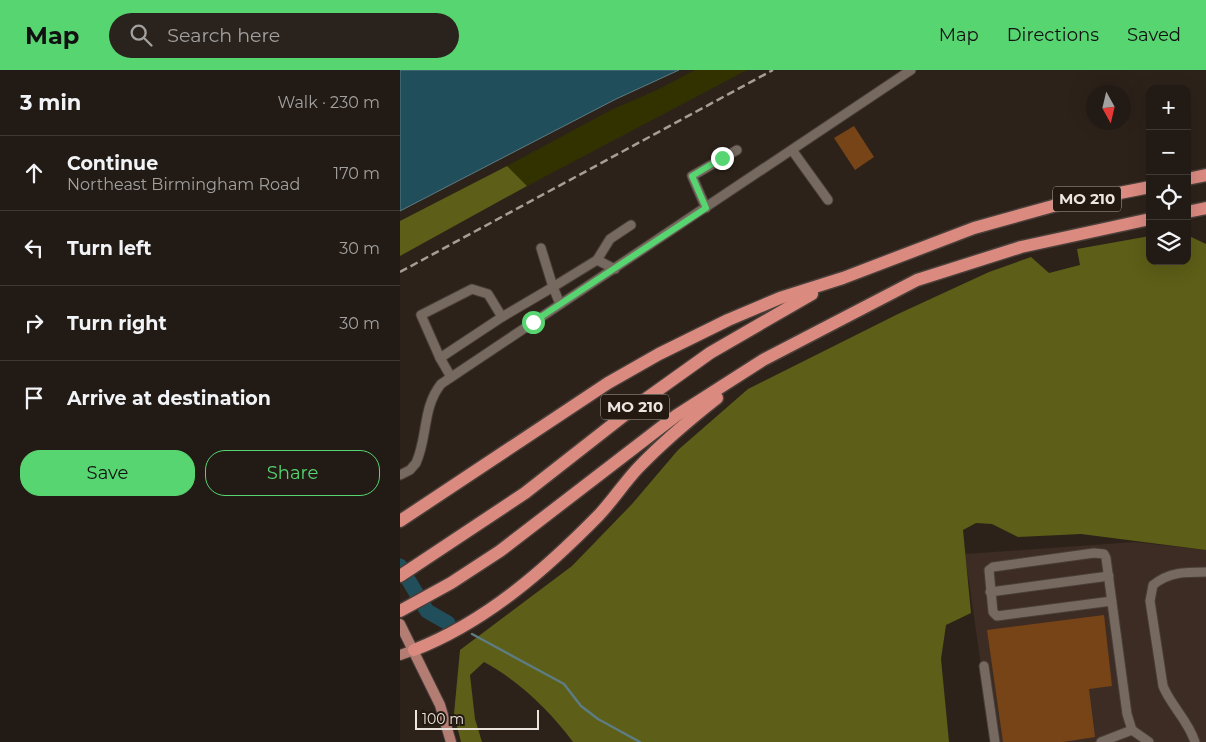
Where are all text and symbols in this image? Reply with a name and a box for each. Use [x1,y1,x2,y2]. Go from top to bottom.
search box [109,13,459,58]
text: Map [25,21,79,50]
icon: search [127,21,155,49]
text: Search here [167,24,280,47]
text: Map [939,24,979,46]
text: Directions [1007,24,1099,46]
text: Saved [1127,24,1181,46]
north arrow [1086,85,1131,130]
map controls [1146,85,1191,265]
button: + [1146,85,1191,130]
text: 3 min [20,90,81,115]
text: Walk · 230 m [278,93,380,112]
button: − [1146,130,1191,175]
route end [711,147,734,170]
text: Continue [67,152,158,175]
icon: ahead [20,159,48,187]
text: 170 m [333,164,380,183]
text: Northeast Birmingham Road [67,175,300,194]
button: locate [1146,175,1191,220]
road number: MO 210 [1053,186,1121,212]
button: layers [1146,220,1191,265]
icon: left [20,234,48,262]
text: Turn left [67,237,152,260]
text: 30 m [339,239,380,258]
icon: right [20,309,48,337]
route start [522,311,545,334]
text: Turn right [67,312,167,335]
text: 30 m [339,314,380,333]
icon: arrive [20,384,48,412]
text: Arrive at destination [67,387,271,410]
road number: MO 210 [601,394,669,420]
button: Save [20,450,195,496]
button: Share [205,450,380,496]
scale bar [415,707,539,730]
text: 100 m [422,710,464,728]

